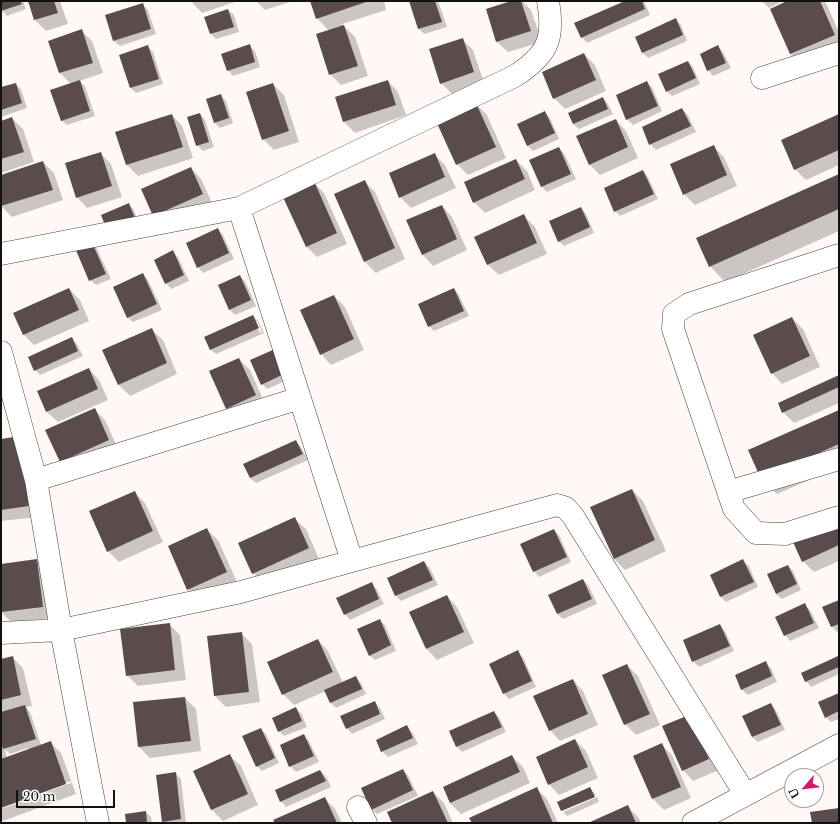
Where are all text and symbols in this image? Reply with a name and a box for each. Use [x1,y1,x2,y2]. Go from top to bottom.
north arrow [784,768,824,808]
scale bar [18,782,117,808]
text: U [786,786,803,801]
text: 20 m [23,789,55,804]

